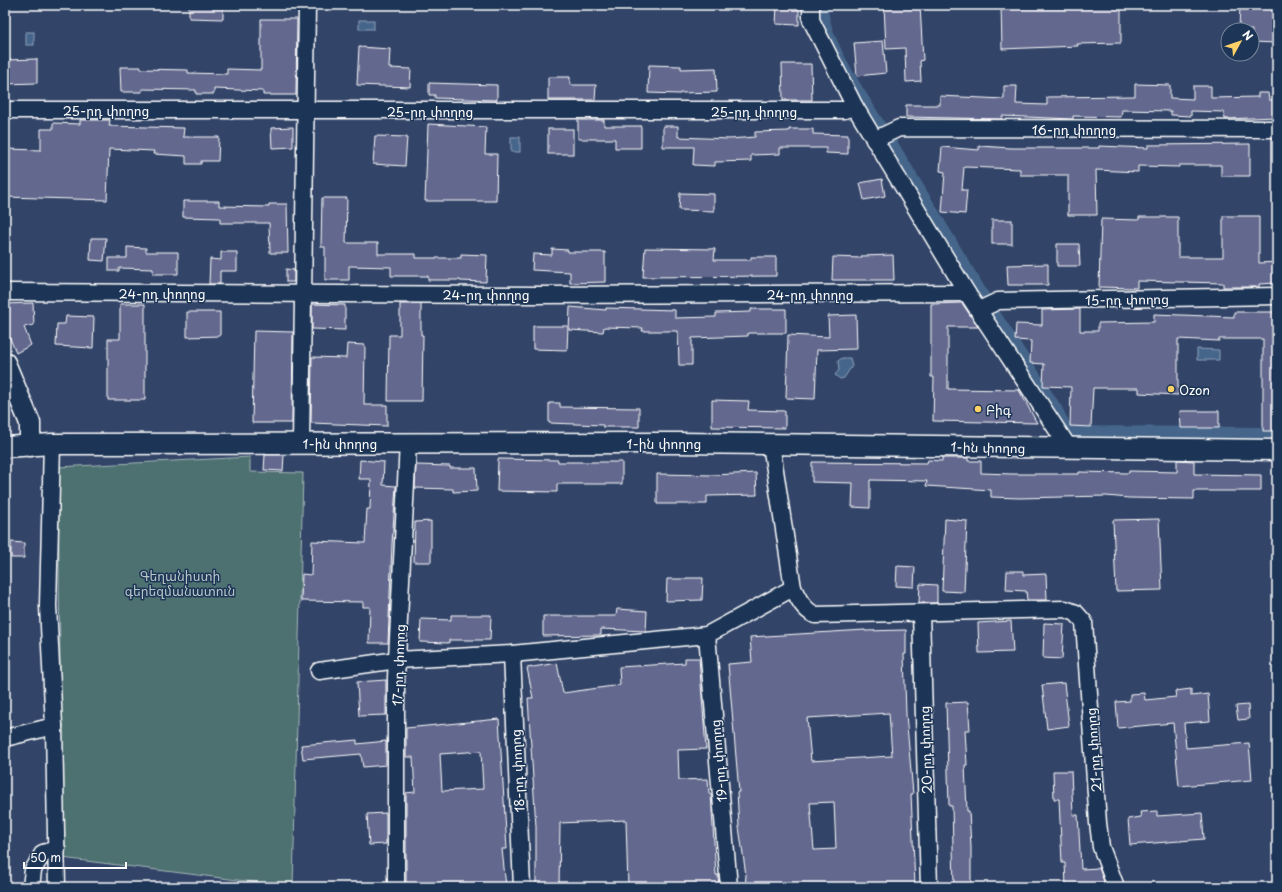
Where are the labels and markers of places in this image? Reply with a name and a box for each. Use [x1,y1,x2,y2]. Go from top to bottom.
place label: Ozon [1179,380,1210,399]
marker: Ozon [1166,384,1176,394]
place label: Բիգ [986,400,1012,419]
marker: Բիգ [973,404,983,414]

